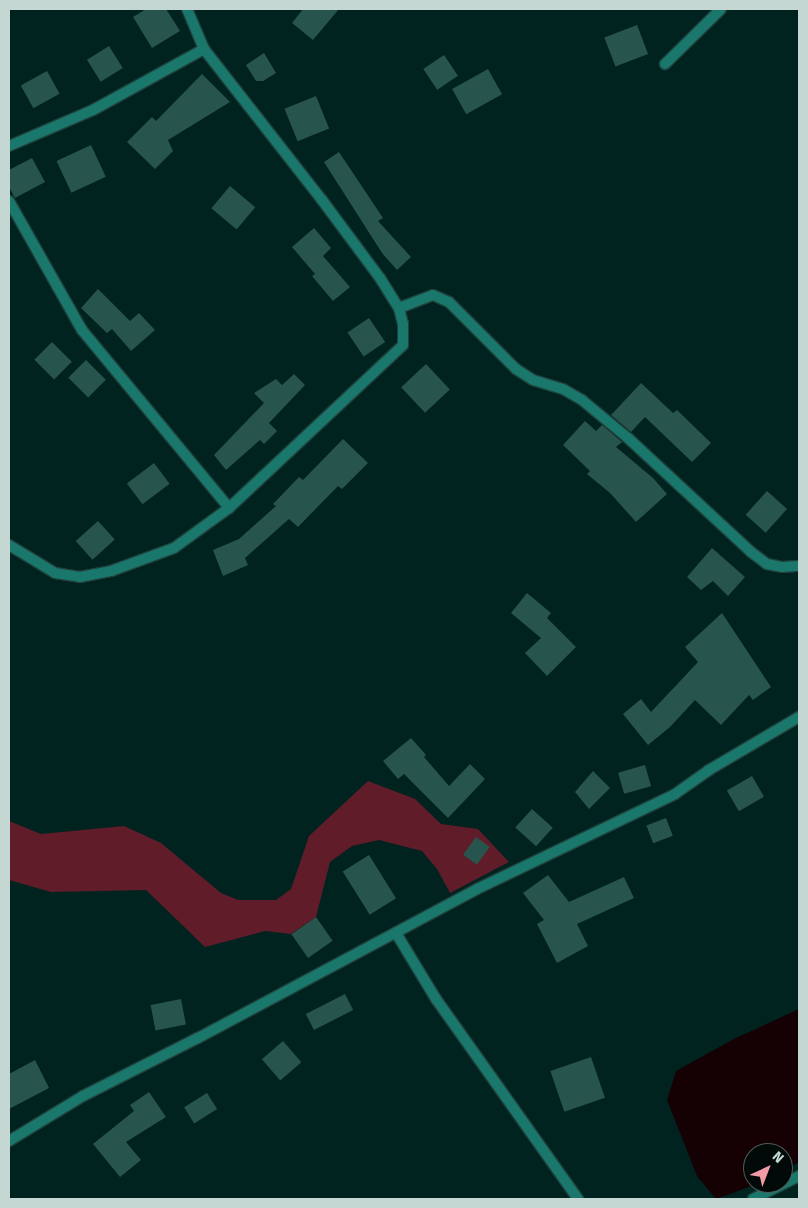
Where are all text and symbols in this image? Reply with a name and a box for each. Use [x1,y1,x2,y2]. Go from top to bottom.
north arrow [743,1143,793,1193]
text: N [769,1148,787,1167]

